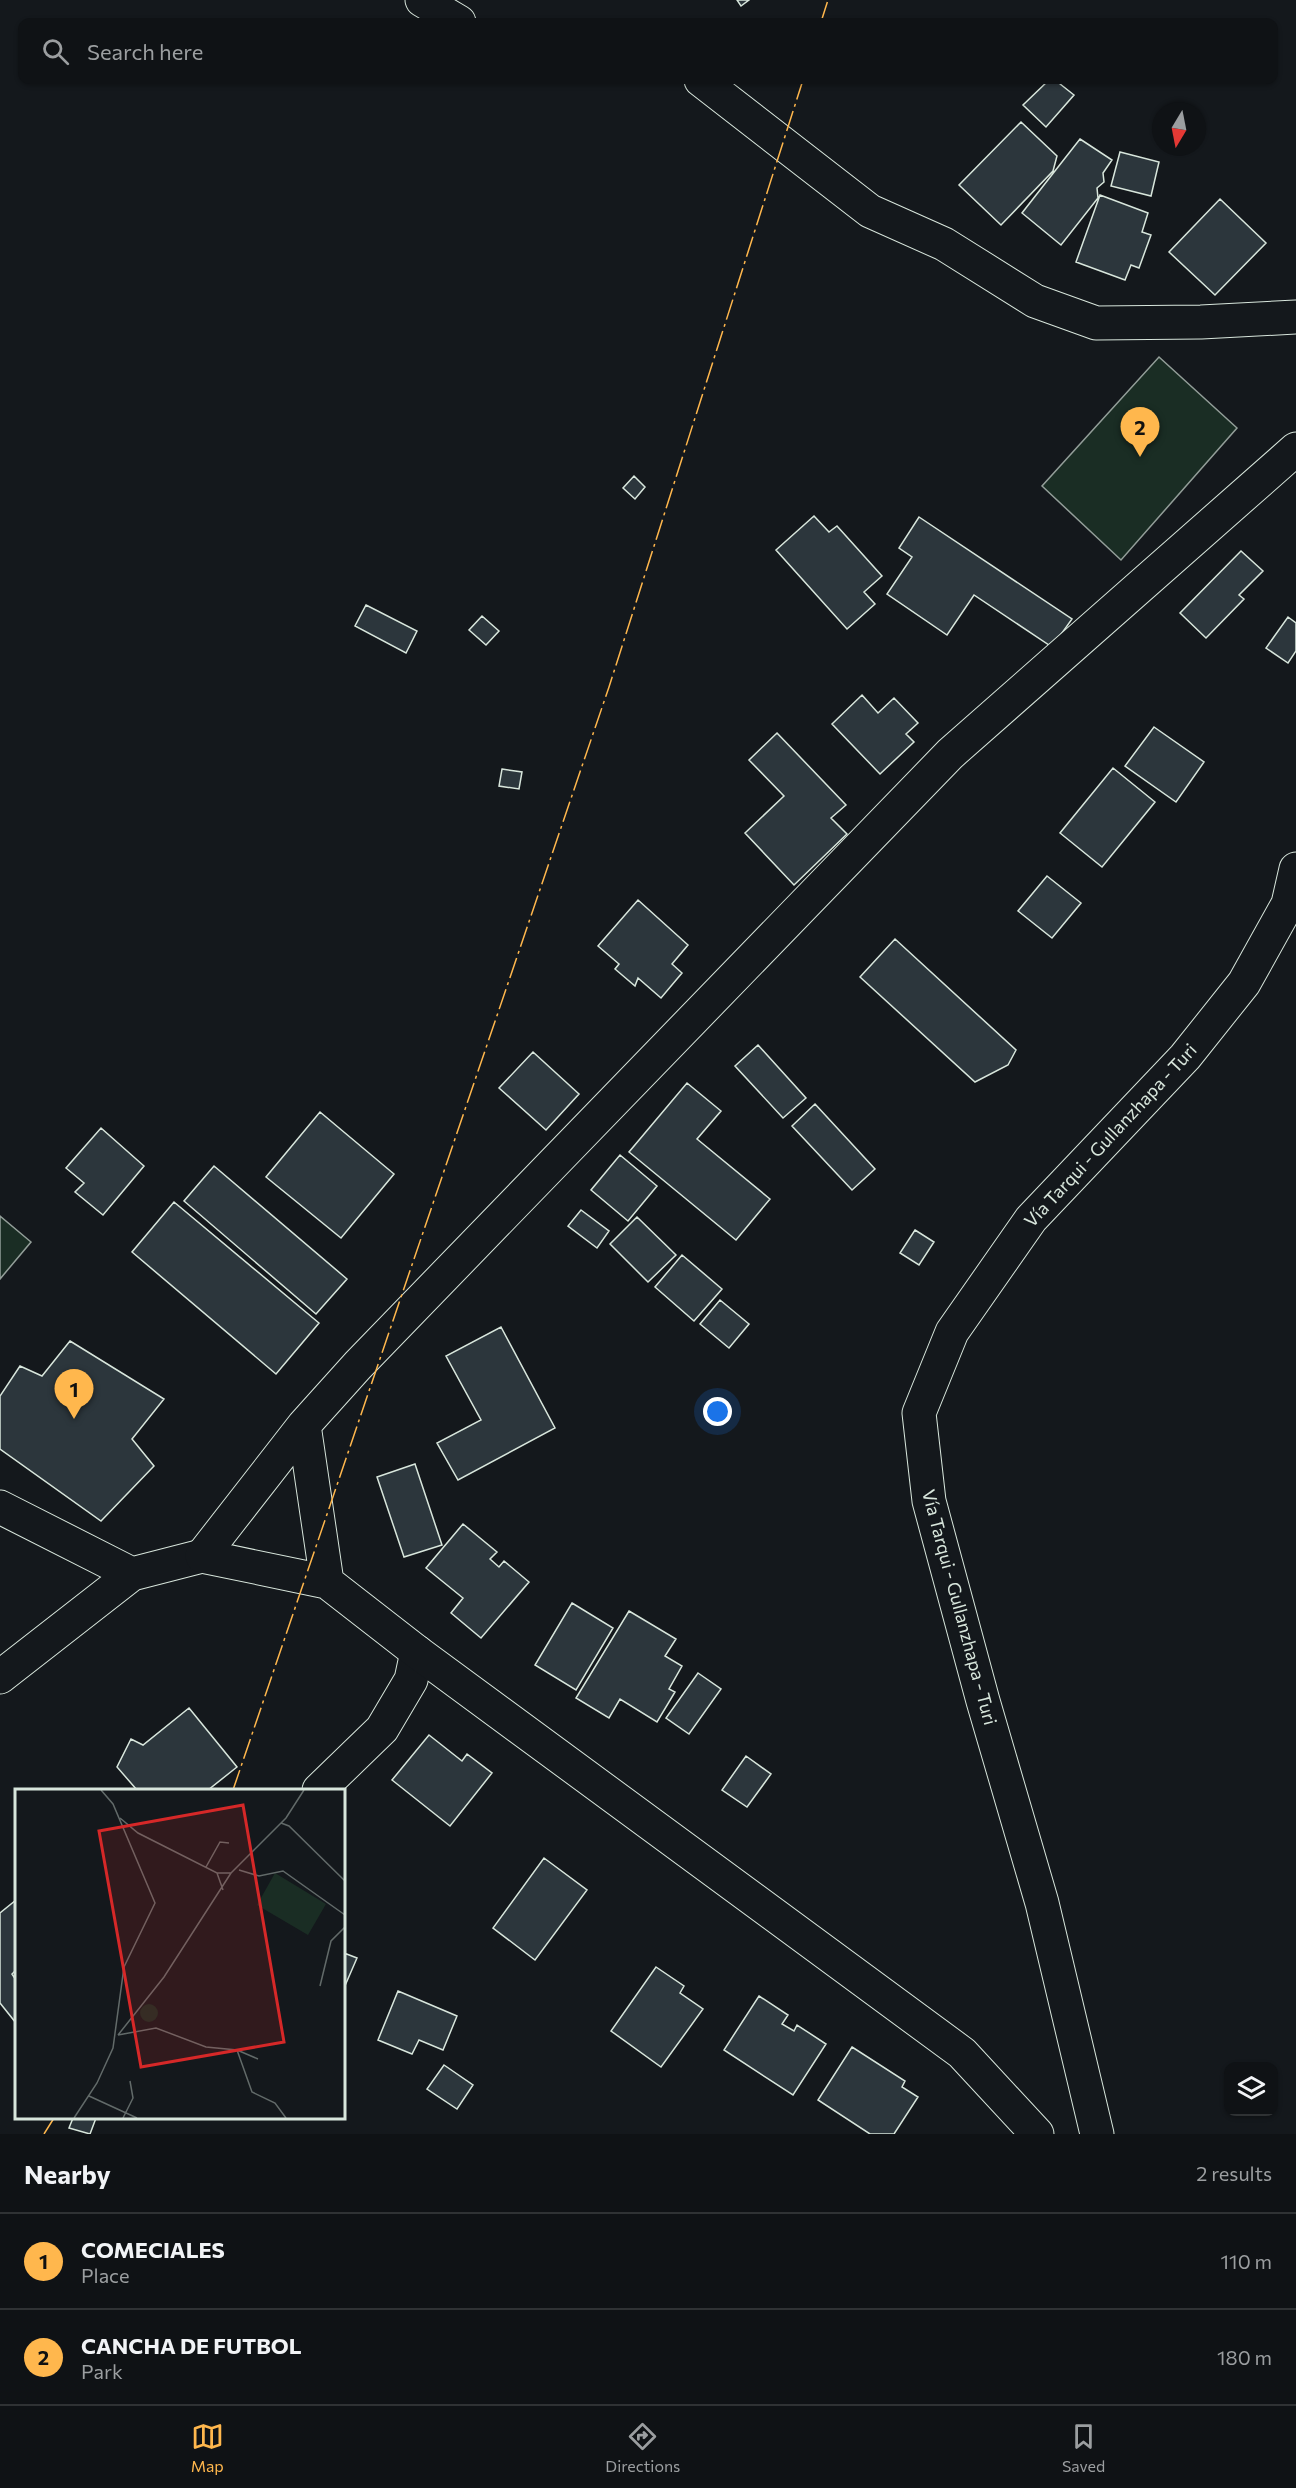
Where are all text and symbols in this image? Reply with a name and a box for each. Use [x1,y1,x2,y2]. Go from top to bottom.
search box [18,18,1278,84]
icon: search [39,35,72,68]
text: Search here [87,38,203,65]
north arrow [1152,102,1206,156]
pin: 2 [1120,408,1160,457]
street label: Vía Tarqui - Gullanzhapa - Turi [1019,1039,1201,1231]
pin: 1 [54,1370,94,1419]
your location [703,1397,732,1426]
street label: Vía Tarqui - Gullanzhapa - Turi [918,1487,1002,1727]
inset map [15,1789,345,2119]
map controls [1224,2062,1278,2116]
button: layers [1224,2062,1278,2116]
text: Nearby [24,2158,111,2189]
text: 2 results [1196,2161,1272,2185]
text: COMECIALES [81,2236,225,2263]
text: 1 [39,2249,48,2273]
text: 110 m [1221,2249,1272,2273]
text: Place [81,2263,130,2287]
text: CANCHA DE FUTBOL [81,2332,302,2359]
text: 2 [38,2345,49,2369]
text: 180 m [1217,2345,1272,2369]
text: Park [81,2359,123,2383]
tab: Map [191,2420,224,2475]
tab: Directions [605,2420,680,2475]
tab: Saved [1062,2420,1105,2475]

